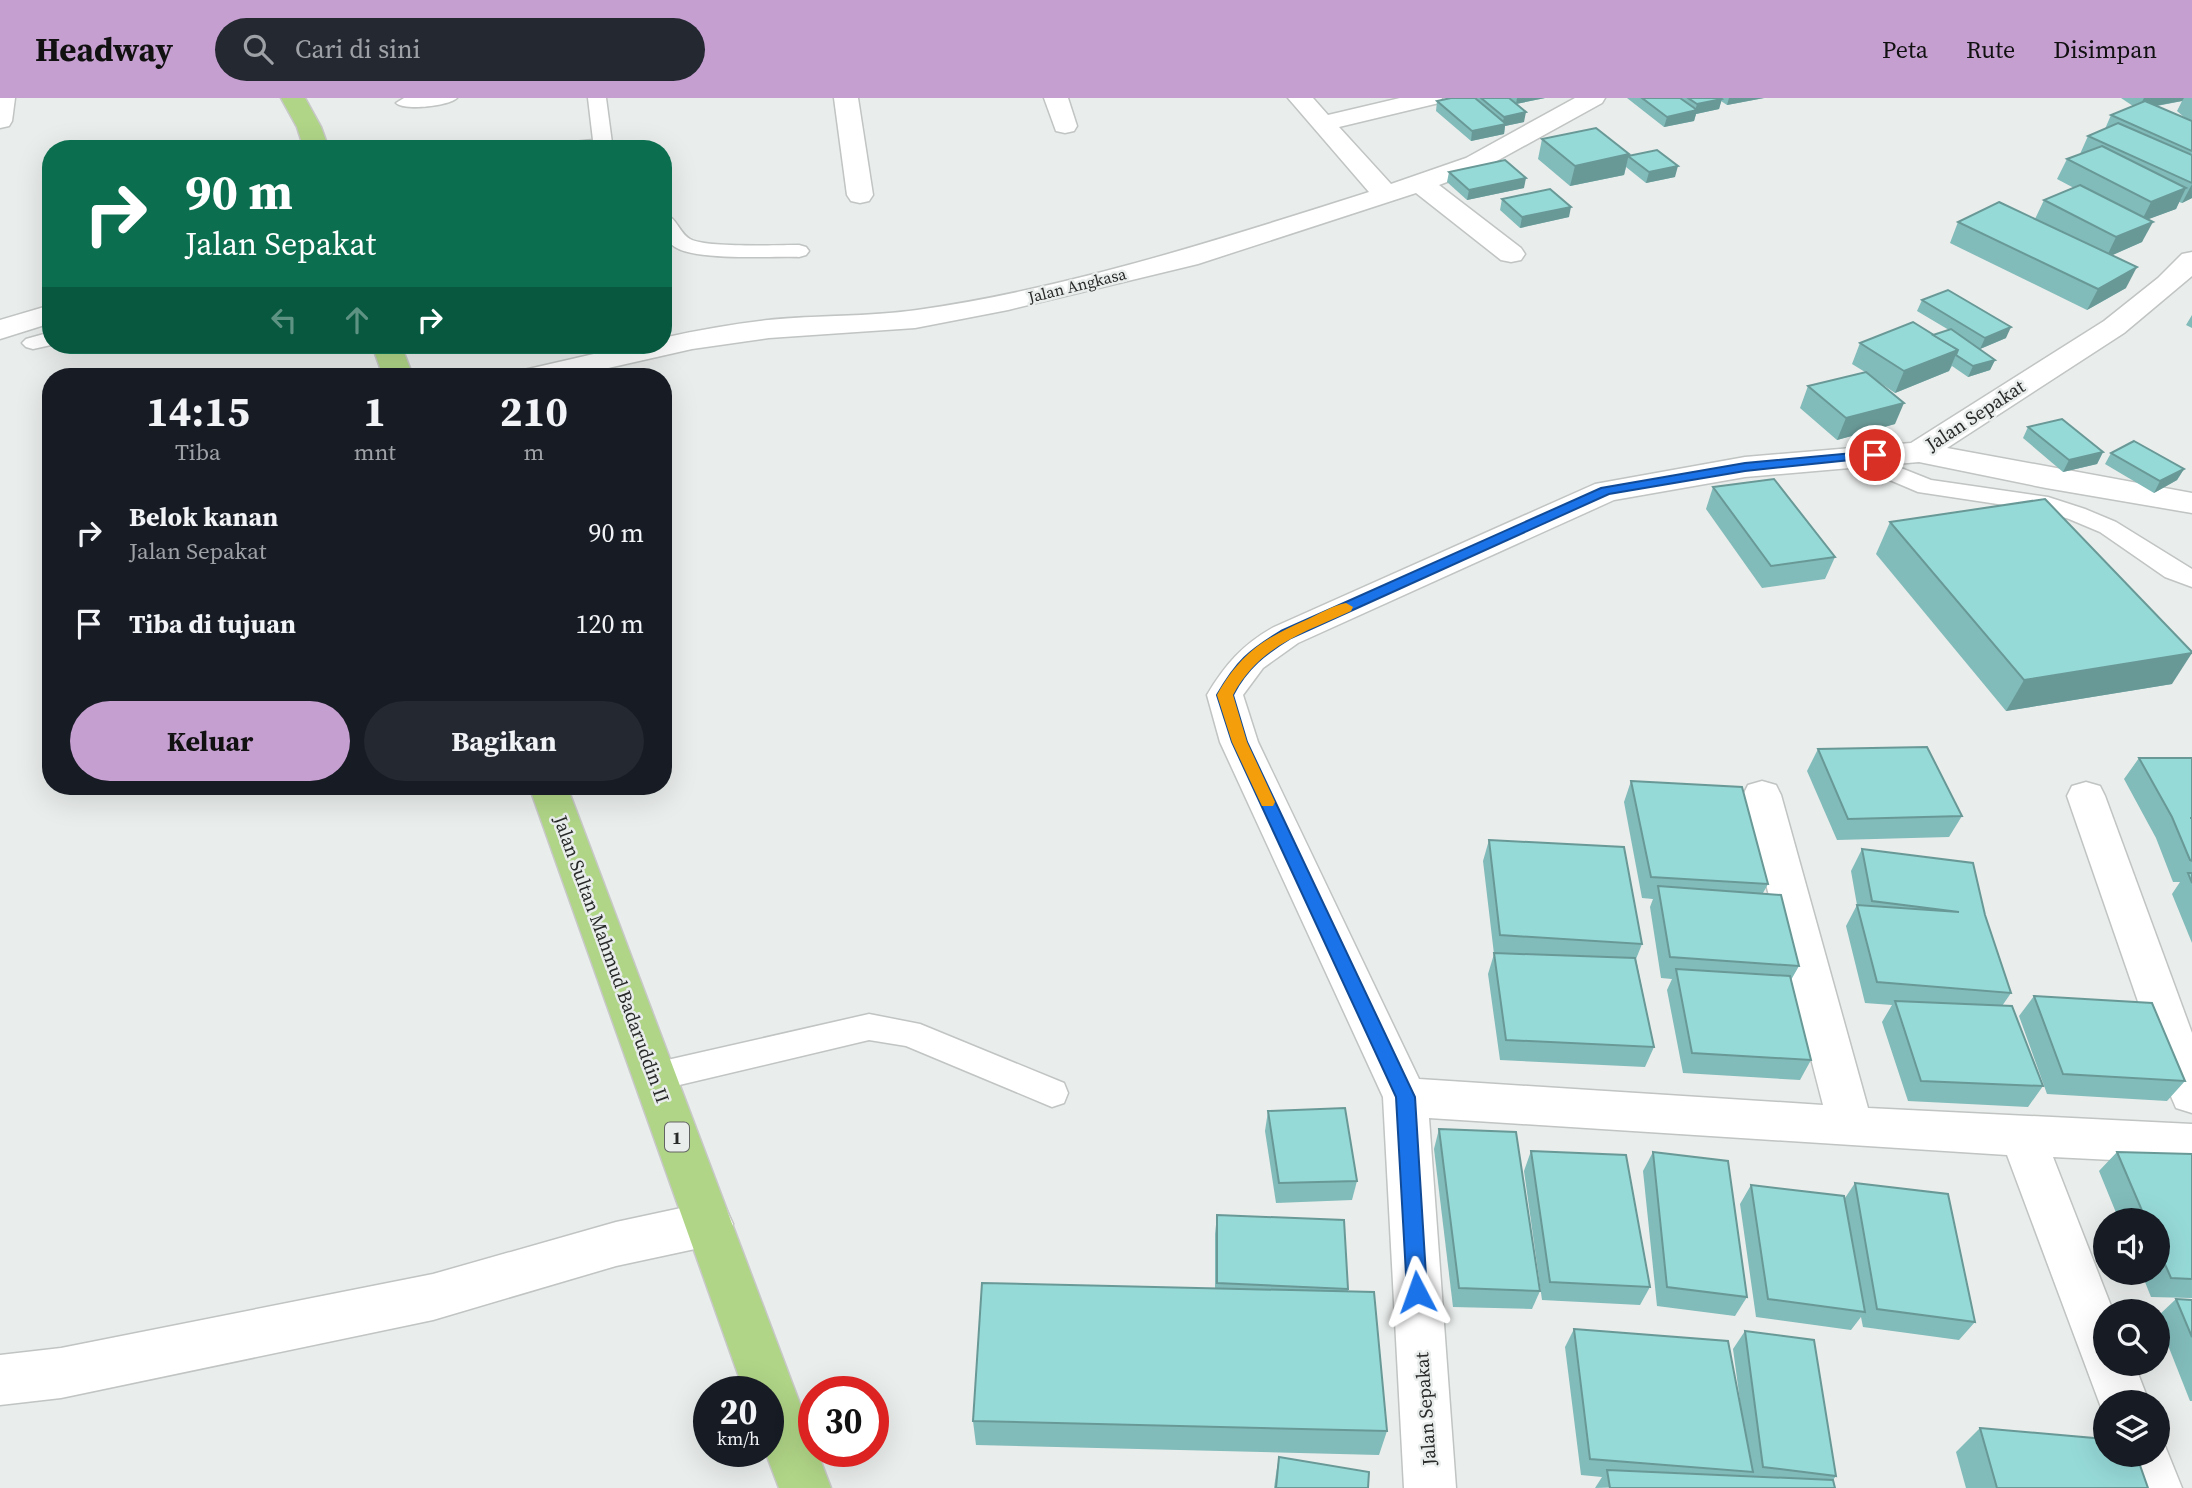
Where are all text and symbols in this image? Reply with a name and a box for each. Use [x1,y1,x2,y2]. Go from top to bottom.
search box [215,18,705,81]
text: Headway [35,27,173,72]
icon: search [239,30,277,68]
text: Cari di sini [295,31,420,67]
text: Peta [1882,33,1928,66]
text: Rute [1966,33,2015,66]
text: Disimpan [2053,33,2157,66]
text: 90 m [185,158,293,225]
icon: right [70,168,161,259]
text: Jalan Sepakat [185,222,376,266]
street label: Jalan Angkasa [1025,262,1129,308]
icon: left [265,301,303,339]
icon: ahead [338,301,376,339]
icon: right [411,301,449,339]
street label: Jalan Sepakat [1919,373,2030,457]
text: 14:15 [146,382,250,440]
text: 1 [363,382,386,440]
text: 210 [500,382,568,440]
pin [1845,425,1905,485]
text: Tiba [175,436,221,468]
text: mnt [354,436,396,468]
text: m [523,436,544,468]
icon: arrive [1856,436,1894,474]
text: Belok kanan [129,499,278,535]
icon: right [70,514,108,552]
text: 90 m [589,515,644,551]
text: Jalan Sepakat [129,535,266,567]
icon: arrive [70,605,108,643]
text: Tiba di tujuan [129,606,296,642]
text: 120 m [576,606,644,642]
button: Keluar [70,701,350,781]
button: Bagikan [364,701,644,781]
street label: Jalan Sultan Mahmud Badaruddin II [547,811,676,1106]
road number: 1 [665,1122,689,1152]
map controls [2093,1208,2170,1467]
button: sound [2093,1208,2170,1285]
position arrow [1380,1255,1454,1329]
button: search [2093,1299,2170,1376]
street label: Jalan Sepakat [1408,1351,1442,1468]
speed limit sign: 30 [798,1376,889,1467]
text: 20 [720,1388,757,1436]
button: layers [2093,1390,2170,1467]
text: km/h [717,1426,760,1451]

